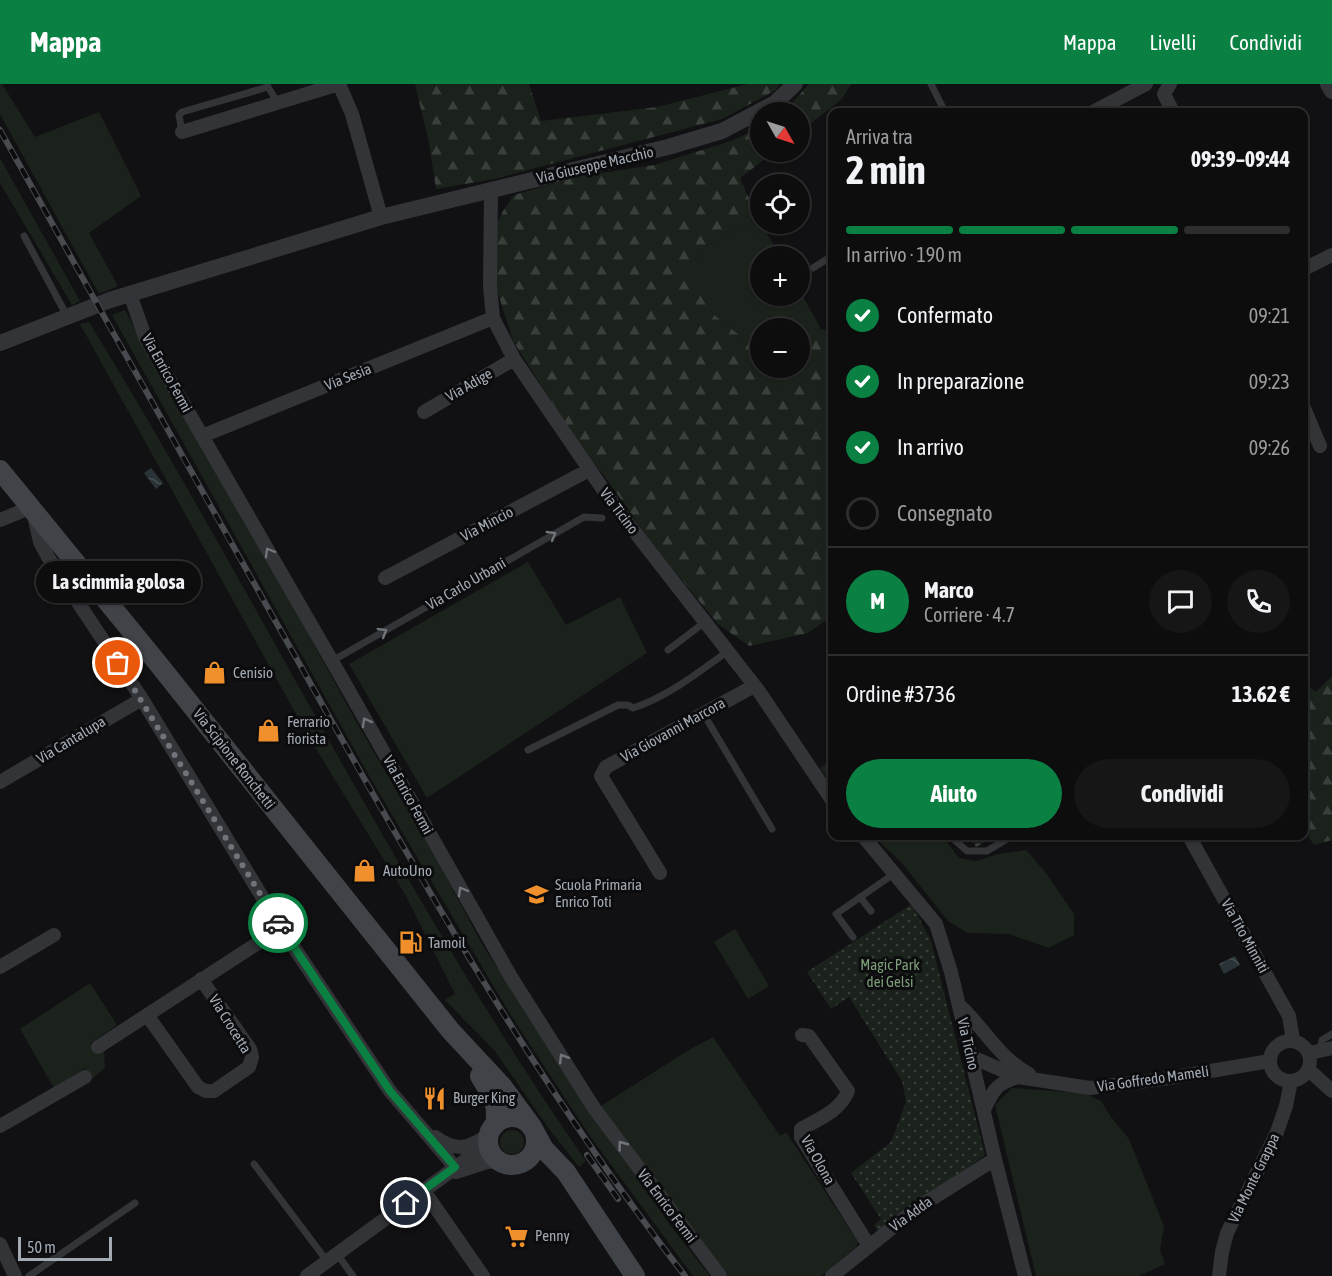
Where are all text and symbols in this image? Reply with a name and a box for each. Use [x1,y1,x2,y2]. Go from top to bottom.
text: Mappa [30,26,101,58]
text: Mappa [1063,30,1117,54]
text: Livelli [1150,30,1196,54]
text: Condividi [1229,30,1302,54]
north arrow [750,102,810,162]
map controls [750,102,810,378]
text: Arriva tra [846,125,913,148]
street label: Via Giuseppe Macchio [535,143,655,186]
text: 09:39–09:44 [1191,146,1290,172]
text: 2 min [846,148,926,192]
button: locate [750,174,810,234]
text: In arrivo · 190 m [846,243,962,266]
button: + [750,246,810,306]
icon: check [846,299,879,332]
text: Confermato [897,302,993,328]
text: 09:21 [1249,304,1290,327]
button: − [750,318,810,378]
street label: Via Enrico Fermi [139,330,196,415]
street label: Via Sesia [322,360,374,394]
street label: Via Adige [443,364,495,405]
icon: check [846,365,879,398]
text: In preparazione [897,368,1024,394]
text: 09:23 [1249,370,1290,393]
icon: check [846,431,879,464]
text: In arrivo [897,434,964,460]
text: 09:26 [1249,436,1290,459]
street label: Via Ticino [597,484,642,537]
text: Consegnato [897,500,992,526]
street label: Via Mincio [458,503,516,544]
one-way arrow [546,531,556,542]
one-way arrow [265,548,277,558]
street label: Via Carlo Urbani [423,554,509,613]
callout: La scimmia golosa [36,561,201,603]
text: La scimmia golosa [52,570,185,593]
button: chat [1149,570,1212,633]
button: phone [1227,570,1290,633]
text: Marco [924,577,974,603]
text: M [870,588,885,614]
text: Corriere · 4.7 [924,603,1015,626]
one-way arrow [377,627,387,639]
pin [92,637,143,688]
icon: bag [101,646,134,679]
shop icon: Cenisio [202,660,228,686]
place label: Cenisio [233,664,273,681]
text: Ordine #3736 [846,681,956,707]
text: 13.62 € [1232,681,1290,707]
street label: Via Giovanni Marcora [618,694,728,765]
street label: Via Scipione Ronchetti [190,705,279,812]
street label: Via Cantalupa [33,712,108,767]
place label: Ferrario fiorista [287,713,330,747]
one-way arrow [362,717,373,728]
shop icon: Ferrario fiorista [256,718,282,744]
street label: Via Enrico Fermi [380,752,437,837]
button: Aiuto [846,759,1062,828]
button: Condividi [1074,759,1290,828]
shop icon: AutoUno [352,858,378,884]
place label: AutoUno [383,862,432,879]
place label: Scuola Primaria Enrico Toti [555,876,642,910]
school or university icon: Scuola Primaria Enrico Toti [524,881,550,907]
one-way arrow [458,887,470,897]
courier [248,893,308,953]
street label: Via Tito Minniti [1218,896,1273,976]
icon: car [262,907,295,940]
fuel station icon: Tamoil [397,930,423,956]
place label: Tamoil [428,934,466,951]
park label: Magic Park dei Gelsi [860,956,920,990]
street label: Via Crocetta [206,991,255,1056]
street label: Via Ticino [954,1016,983,1072]
one-way arrow [558,1054,570,1064]
street label: Via Goffredo Mameli [1096,1062,1210,1095]
restaurant icon: Burger King [422,1085,448,1111]
place label: Burger King [453,1089,516,1106]
street label: Via Monte Grappa [1225,1130,1283,1225]
street label: Via Olona [798,1132,839,1187]
one-way arrow [618,1140,629,1151]
street label: Via Enrico Fermi [634,1166,700,1246]
pin [380,1177,431,1228]
icon: home [389,1186,422,1219]
street label: Via Adda [886,1192,935,1235]
supermarket icon: Penny [504,1223,530,1249]
place label: Penny [535,1227,570,1244]
scale bar [18,1234,112,1262]
text: 50 m [27,1238,56,1256]

